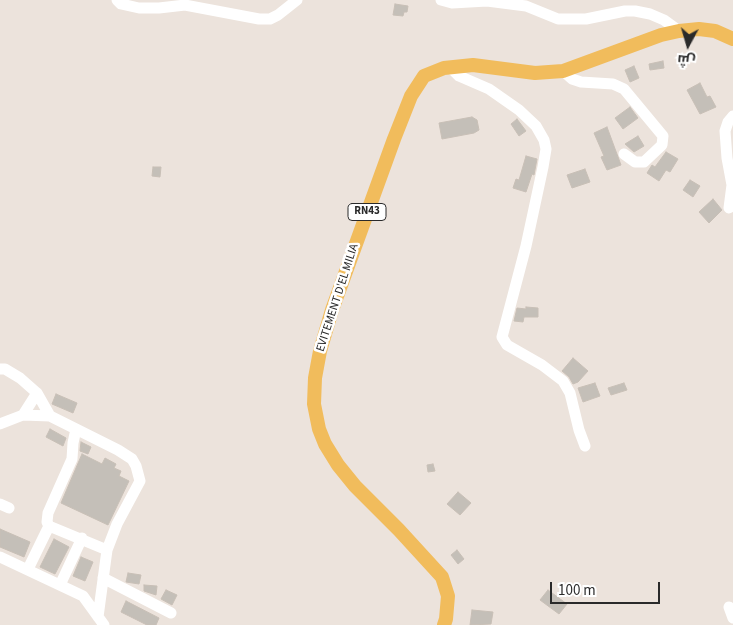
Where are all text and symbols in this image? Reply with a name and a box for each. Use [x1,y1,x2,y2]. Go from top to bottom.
north arrow [663,20,713,70]
text: ش [676,49,696,71]
road number: RN43 [348,203,386,220]
street label: EVITEMENT D'EL MILIA [314,242,362,354]
scale bar [553,572,663,604]
text: 100 m [558,580,596,601]

